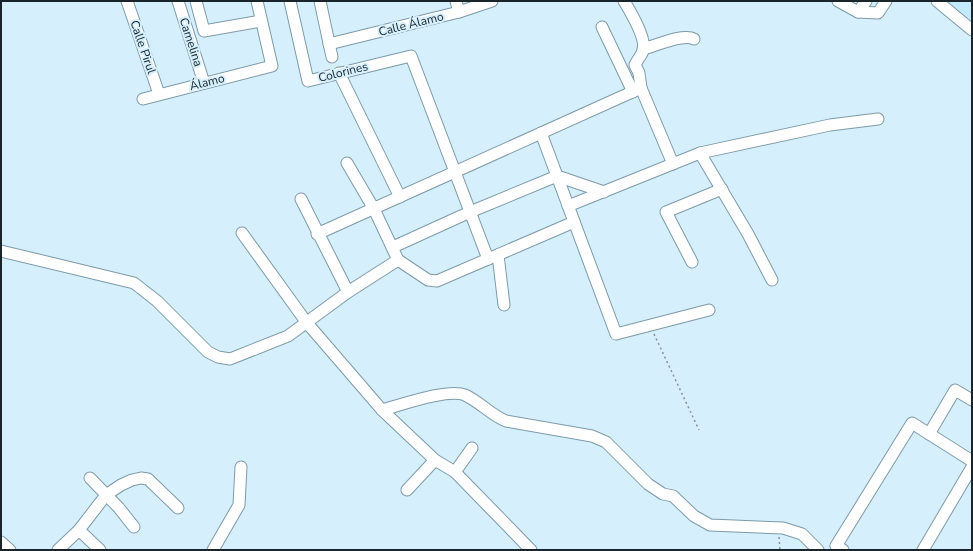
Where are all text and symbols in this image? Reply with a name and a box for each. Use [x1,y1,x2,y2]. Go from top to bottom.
street label: Calle Álamo [377,8,445,40]
street label: Camelina [176,16,206,68]
street label: Calle Pirul [126,18,160,76]
street label: Colorines [317,58,370,86]
street label: Álamo [188,70,227,94]

